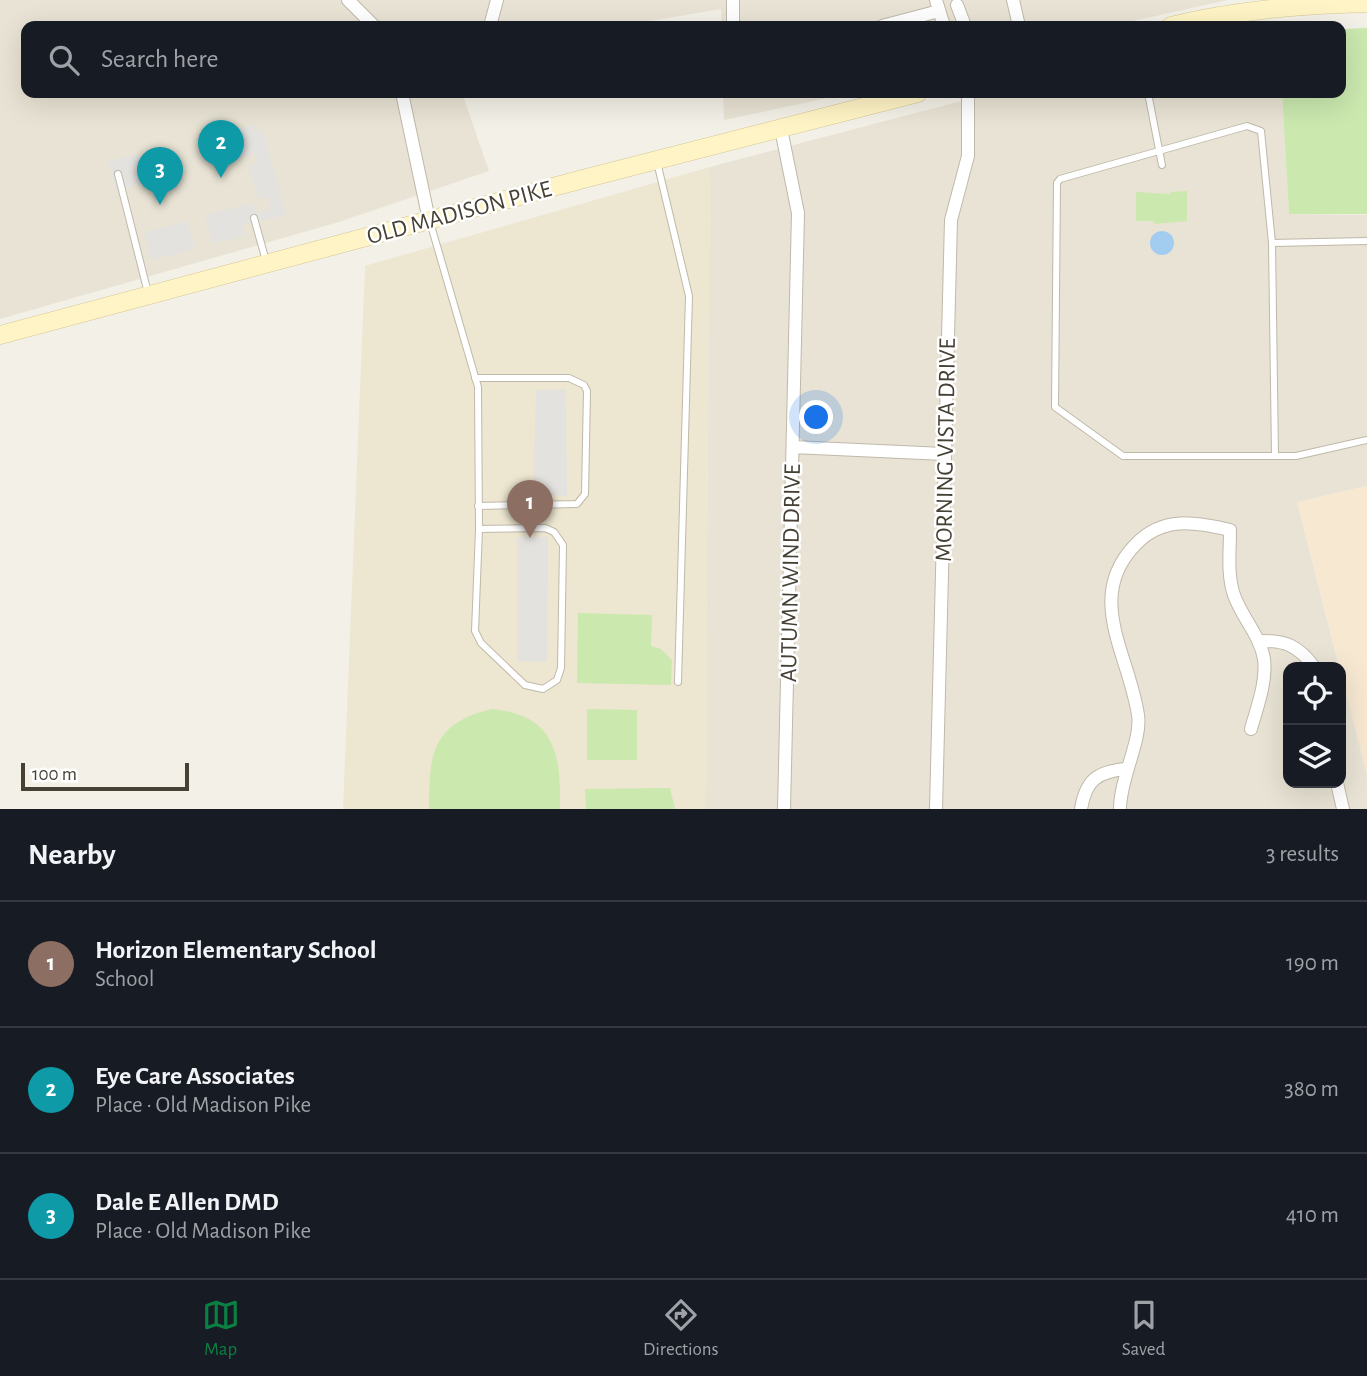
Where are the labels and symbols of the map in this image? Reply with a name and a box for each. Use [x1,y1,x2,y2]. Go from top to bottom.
pin: 2 [198,120,244,178]
pin: 3 [137,147,183,205]
street label: OLD MADISON PIKE [364,177,555,249]
street label: MORNING VISTA DRIVE [932,338,960,562]
your location [799,400,833,434]
street label: AUTUMN WIND DRIVE [777,463,805,682]
pin: 1 [507,480,553,538]
scale bar [21,760,189,792]

